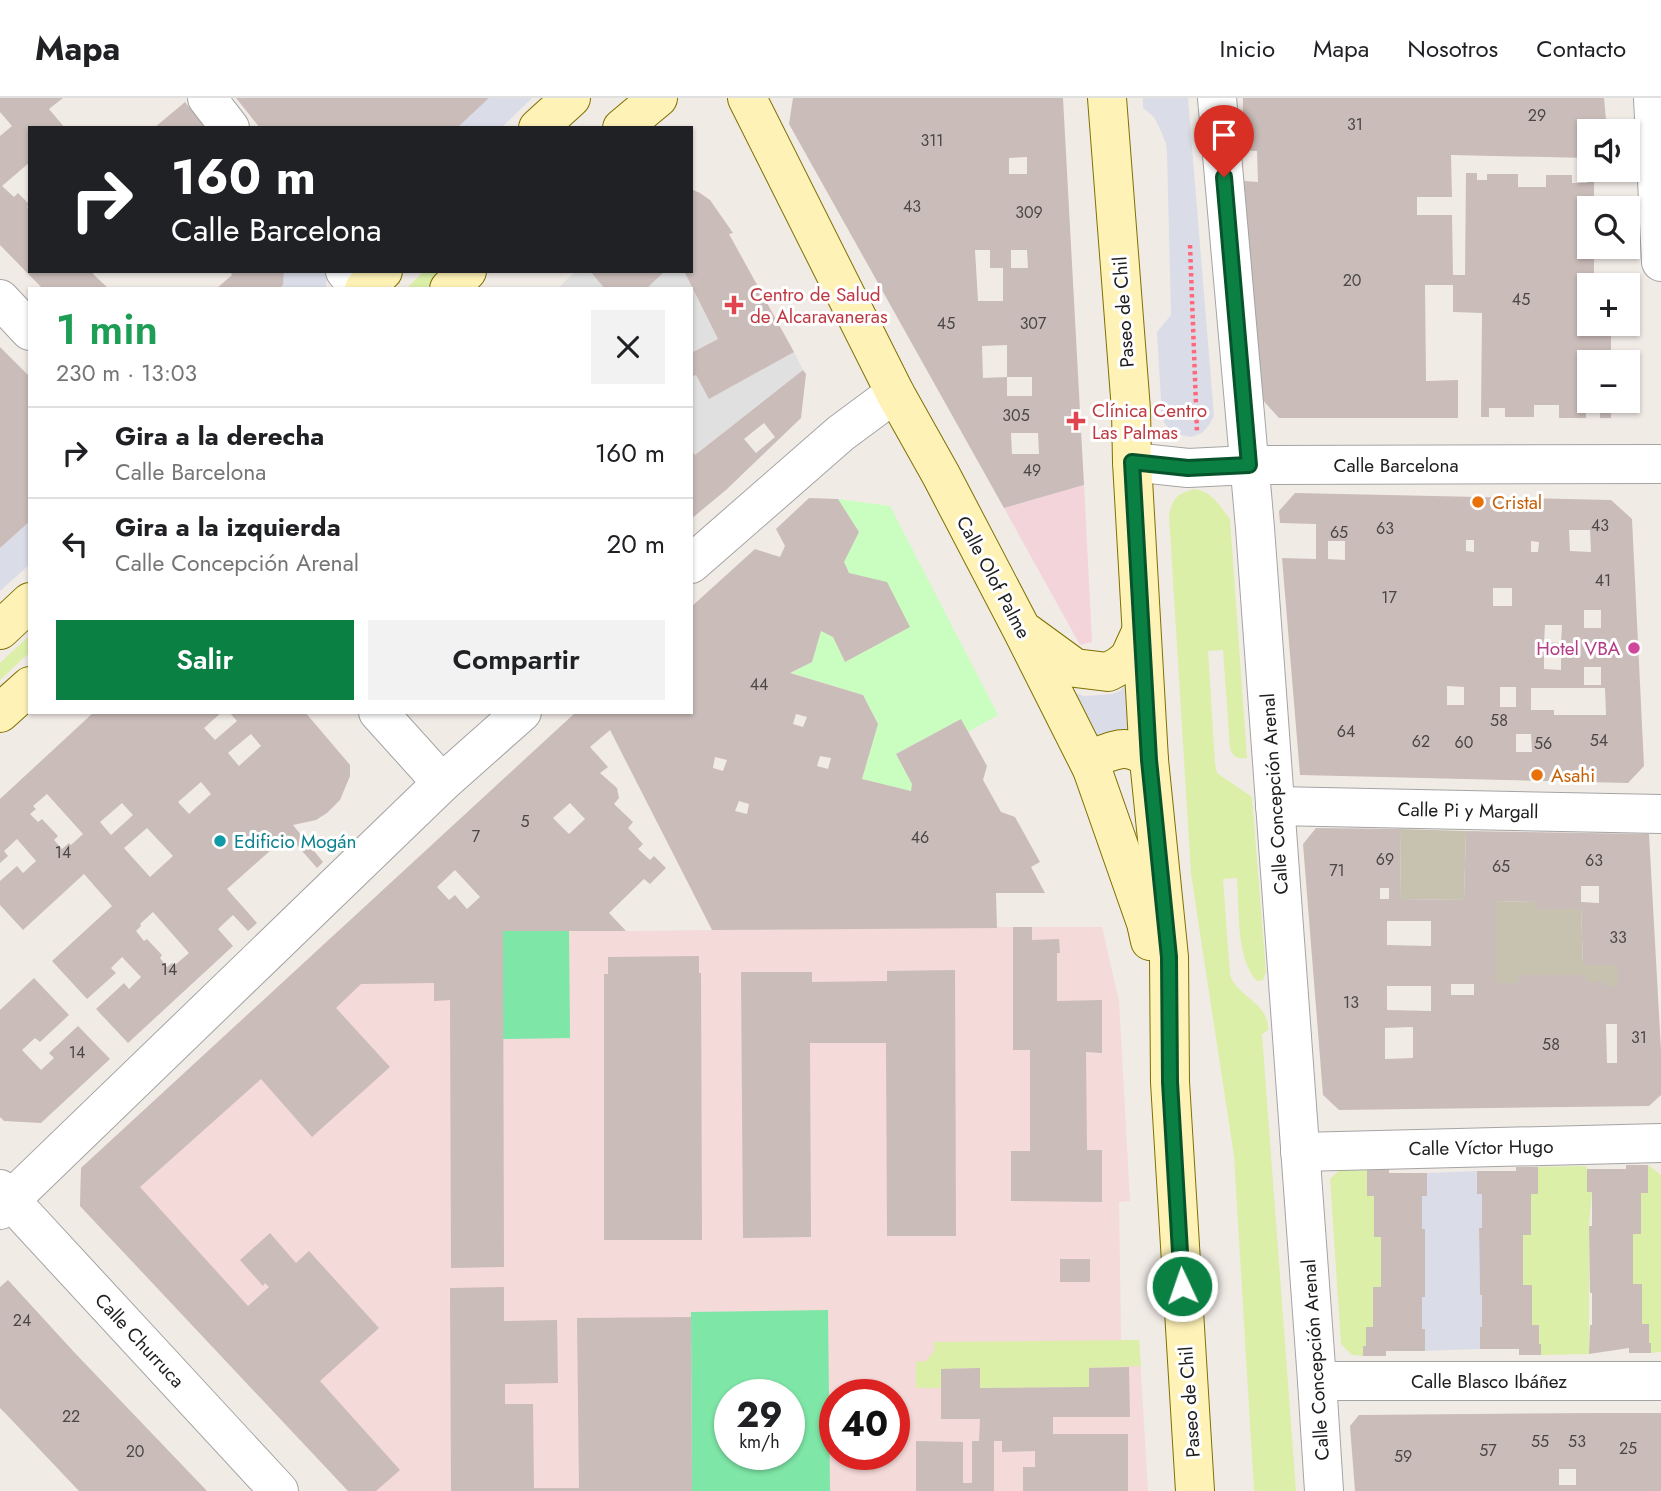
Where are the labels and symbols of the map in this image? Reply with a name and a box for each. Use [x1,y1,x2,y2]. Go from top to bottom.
house number: 29 [1528,104,1546,127]
pin [1194,105,1254,177]
house number: 31 [1347,113,1363,136]
house number: 311 [920,129,944,152]
house number: 43 [903,195,921,218]
house number: 309 [1015,201,1043,224]
street label: Paseo de Chil [1106,256,1141,368]
house number: 20 [1343,269,1361,292]
place label: Centro de Salud de Alcaravaneras [750,281,888,330]
house number: 45 [1512,288,1530,311]
marker: Centro de Salud de Alcaravaneras [724,295,744,315]
house number: 45 [937,312,955,335]
house number: 307 [1020,312,1047,335]
place label: Clínica Centro Las Palmas [1092,397,1207,446]
house number: 305 [1002,404,1030,427]
marker: Clínica Centro Las Palmas [1066,411,1086,431]
street label: Calle Barcelona [1333,452,1459,479]
house number: 49 [1023,459,1041,482]
place label: Cristal [1492,489,1542,516]
marker: Cristal [1470,494,1486,510]
street label: Calle Olof Palme [950,511,1037,643]
house number: 43 [1591,514,1609,537]
house number: 63 [1376,517,1394,540]
house number: 65 [1330,521,1348,544]
house number: 41 [1595,569,1611,592]
house number: 17 [1381,586,1397,609]
place label: Hotel VBA [1536,635,1620,662]
marker: Hotel VBA [1626,640,1642,656]
house number: 44 [750,673,768,696]
street label: Calle Concepción Arenal [1254,692,1295,895]
house number: 58 [1490,709,1508,732]
house number: 64 [1337,720,1355,743]
house number: 54 [1590,729,1608,752]
house number: 62 [1412,730,1430,753]
house number: 60 [1455,731,1473,754]
house number: 56 [1534,732,1552,755]
place label: Asahi [1551,762,1595,789]
marker: Asahi [1529,767,1545,783]
street label: Calle Pi y Margall [1397,796,1539,825]
house number: 5 [520,810,530,833]
house number: 7 [472,825,481,848]
house number: 46 [911,826,929,849]
place label: Edificio Mogán [234,828,356,855]
marker: Edificio Mogán [212,833,228,849]
house number: 14 [55,841,71,864]
house number: 69 [1376,848,1394,871]
house number: 63 [1585,849,1603,872]
house number: 65 [1492,855,1510,878]
house number: 71 [1329,859,1345,882]
house number: 33 [1609,926,1627,949]
house number: 14 [161,958,177,981]
house number: 13 [1343,991,1359,1014]
house number: 31 [1631,1026,1647,1049]
house number: 58 [1542,1033,1560,1056]
house number: 14 [69,1041,85,1064]
street label: Calle Víctor Hugo [1408,1133,1554,1162]
position arrow [1145,1249,1219,1323]
street label: Calle Concepción Arenal [1295,1258,1336,1461]
street label: Calle Churruca [89,1287,191,1394]
house number: 24 [13,1309,31,1332]
street label: Paseo de Chil [1172,1346,1207,1458]
street label: Calle Blasco Ibáñez [1411,1368,1567,1395]
speed limit sign: 40 [819,1379,910,1470]
house number: 22 [62,1405,80,1428]
house number: 55 [1531,1430,1549,1453]
house number: 53 [1568,1430,1586,1453]
house number: 25 [1619,1437,1637,1460]
house number: 57 [1479,1439,1497,1462]
house number: 20 [126,1440,144,1463]
house number: 59 [1394,1445,1412,1468]

